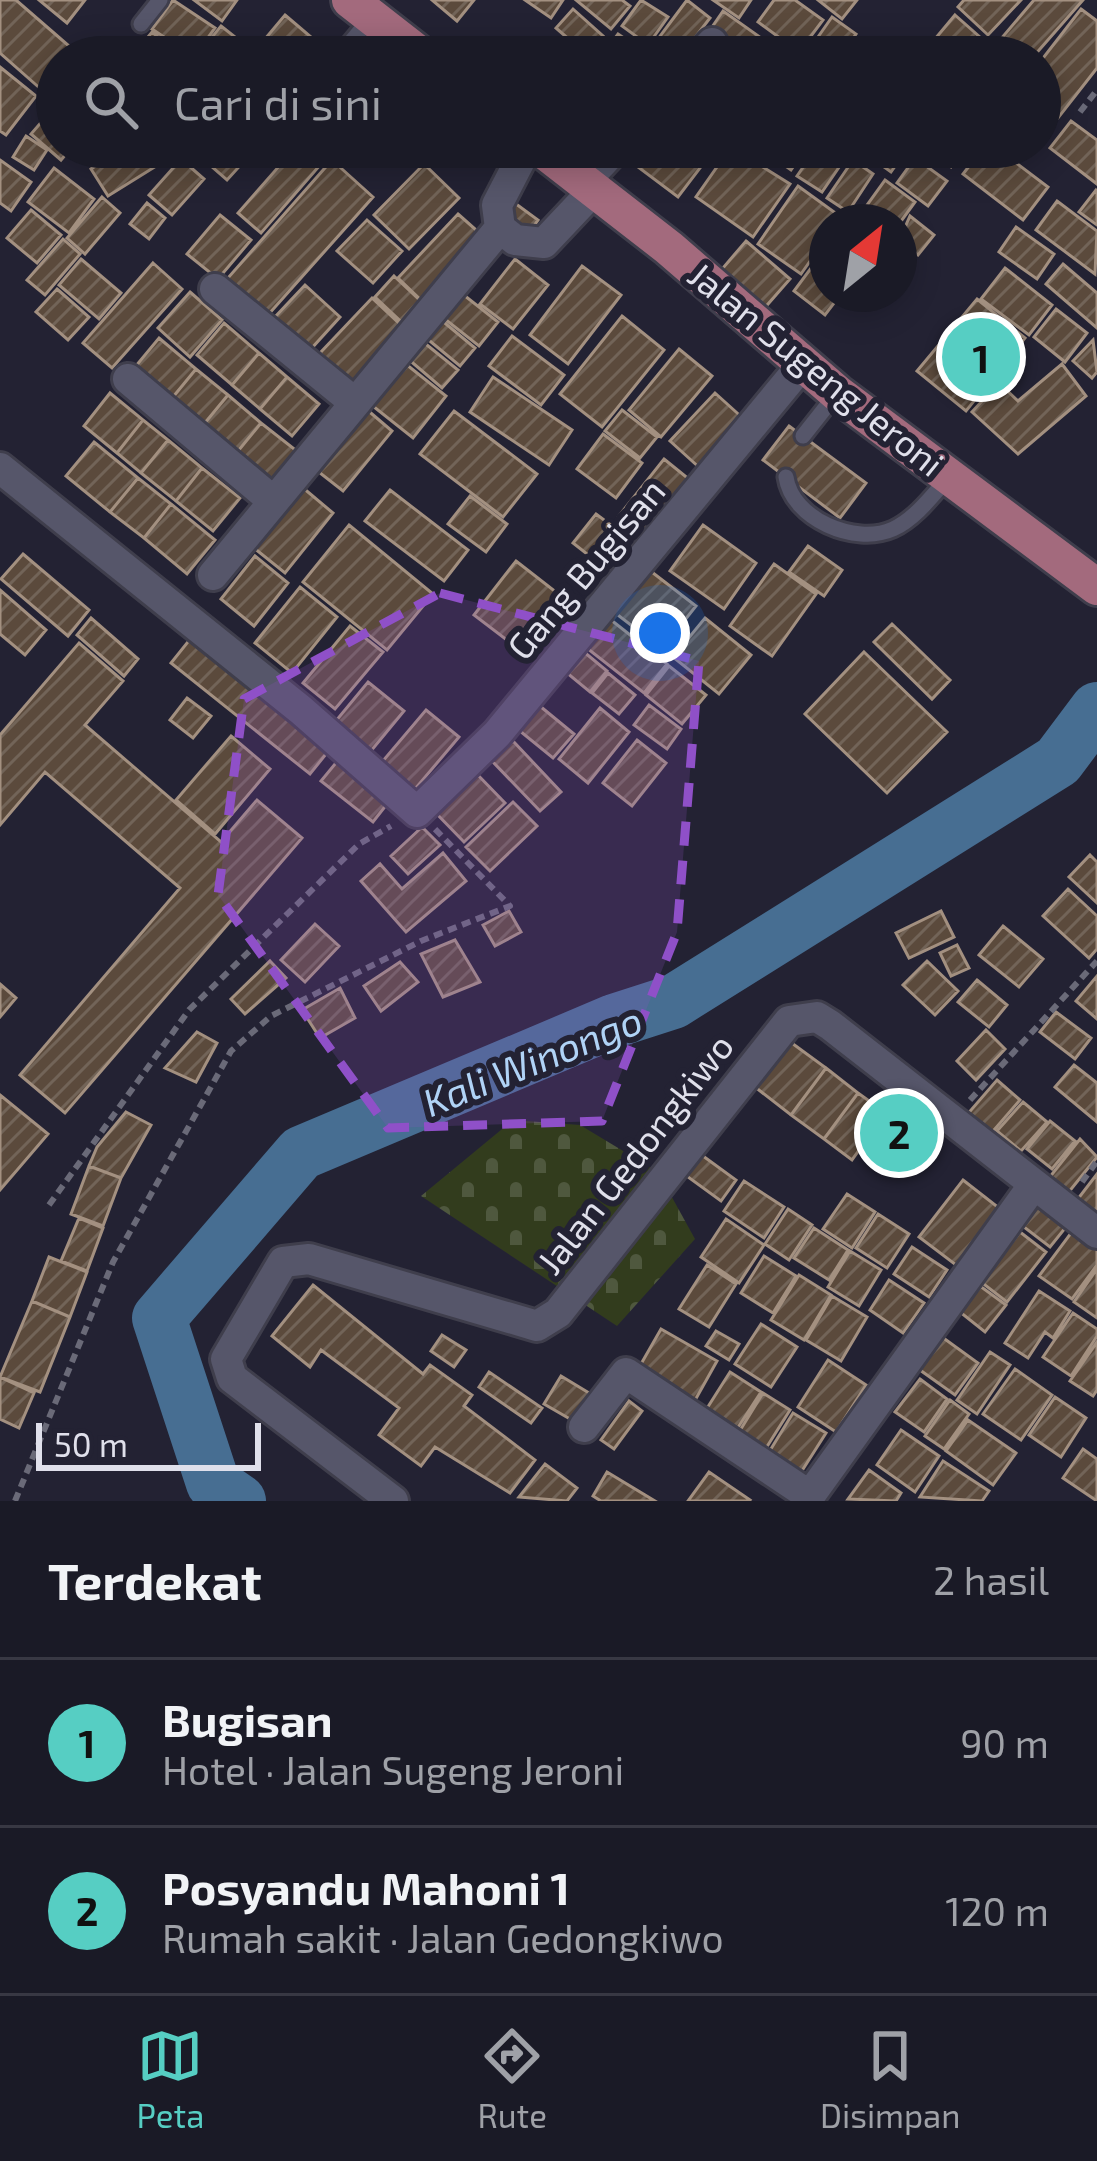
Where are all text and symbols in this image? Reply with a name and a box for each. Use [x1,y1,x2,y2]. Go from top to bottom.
search box [36,36,1061,168]
icon: search [78,69,144,135]
text: Cari di sini [174,75,382,129]
north arrow [809,204,917,312]
street label: Jalan Sugeng Jeroni [681,252,953,484]
pin: 1 [942,312,1020,402]
street label: Gang Bugisan [497,469,673,667]
your location [630,603,690,663]
water label: Kali Winongo [416,995,648,1125]
street label: Jalan Gedongkiwo [527,1024,741,1282]
pin: 2 [860,1088,938,1178]
scale bar [36,1417,261,1470]
text: 50 m [54,1424,128,1464]
text: Terdekat [48,1549,262,1610]
text: 2 hasil [933,1556,1049,1603]
text: Bugisan [162,1692,333,1746]
text: 1 [79,1719,95,1766]
text: 90 m [960,1719,1049,1766]
text: Hotel · Jalan Sugeng Jeroni [162,1746,624,1793]
text: Posyandu Mahoni 1 [162,1860,570,1914]
text: 2 [76,1887,98,1934]
text: 120 m [945,1887,1049,1934]
text: Rumah sakit · Jalan Gedongkiwo [162,1914,724,1961]
tab: Peta [137,2023,204,2135]
tab: Rute [477,2023,547,2135]
tab: Disimpan [820,2023,960,2135]

